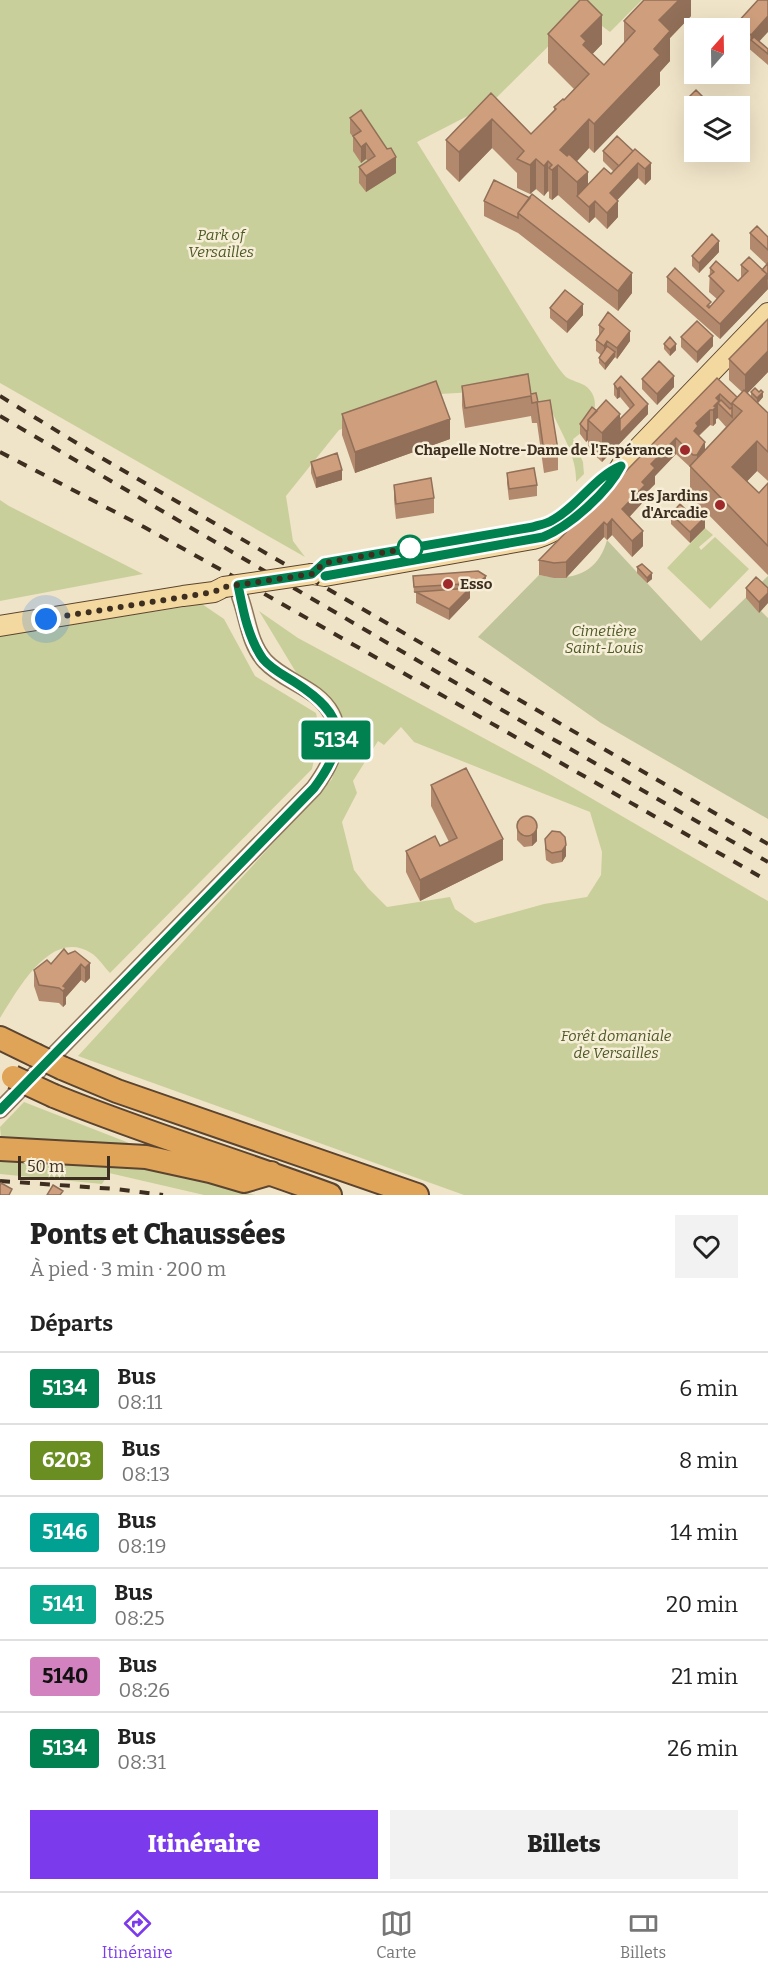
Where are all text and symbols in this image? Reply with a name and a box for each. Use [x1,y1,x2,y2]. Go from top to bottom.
north arrow [684,18,750,84]
map controls [684,18,750,162]
button: layers [684,96,750,162]
park label: Park of Versailles [188,226,254,261]
place label: Chapelle Notre-Dame de l'Espérance [414,441,673,459]
marker: Chapelle Notre-Dame de l'Espérance [678,443,692,457]
place label: Les Jardins d'Arcadie [630,487,708,522]
marker: Les Jardins d'Arcadie [713,498,727,512]
unlabelled marker [397,535,423,561]
place label: Esso [460,575,493,593]
marker: Esso [441,577,455,591]
your location [31,604,61,634]
park label: Cimetière Saint-Louis [565,622,643,657]
line badge: 5134 [294,720,378,760]
text: 5134 [313,727,359,753]
park label: Forêt domaniale de Versailles [561,1027,672,1062]
scale bar [18,1153,110,1180]
text: 50 m [27,1157,64,1176]
button: heart [675,1215,738,1278]
text: Ponts et Chaussées [30,1218,285,1251]
text: À pied · 3 min · 200 m [30,1257,226,1281]
text: Départs [30,1310,113,1337]
text: Bus [117,1363,156,1390]
text: 5134 [42,1375,87,1401]
text: 6 min [679,1375,738,1402]
text: 08:11 [117,1390,162,1414]
text: Bus [121,1435,160,1462]
text: 6203 [42,1447,91,1473]
text: 8 min [679,1447,738,1474]
text: 08:13 [121,1462,170,1486]
text: Bus [117,1507,156,1534]
text: 5146 [42,1519,87,1545]
text: 14 min [670,1519,738,1546]
text: 08:19 [117,1534,166,1558]
text: Bus [114,1579,153,1606]
text: 5141 [42,1591,84,1617]
text: 20 min [666,1591,738,1618]
text: 08:25 [114,1606,165,1630]
text: Bus [118,1651,157,1678]
text: 5140 [42,1663,88,1689]
text: 21 min [671,1663,738,1690]
text: 08:26 [118,1678,170,1702]
text: Bus [117,1723,156,1750]
text: 5134 [42,1735,87,1761]
text: 26 min [667,1735,738,1762]
text: 08:31 [117,1750,166,1774]
button: Itinéraire [30,1810,378,1879]
button: Billets [390,1810,738,1879]
tab: Itinéraire [102,1907,172,1962]
tab: Carte [376,1907,416,1962]
tab: Billets [620,1907,666,1962]

